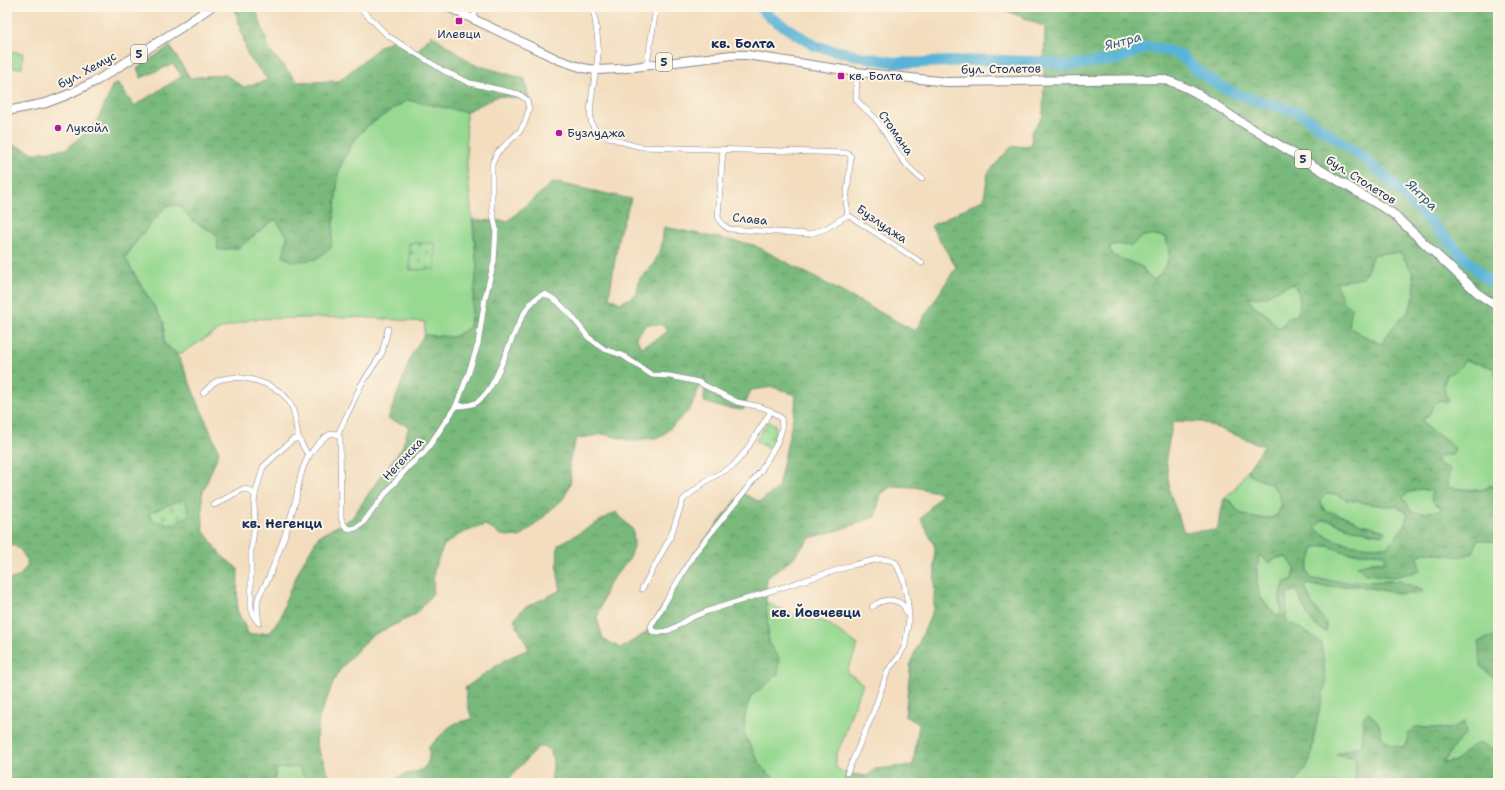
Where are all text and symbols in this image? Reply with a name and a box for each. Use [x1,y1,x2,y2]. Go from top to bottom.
marker: Илевци [454,16,464,26]
place label: Илевци [437,26,481,42]
water label: Янтра [1102,28,1143,54]
district label: кв. Болта [711,35,775,52]
road number: 5 [131,45,147,63]
street label: бул. Хемус [55,48,119,92]
road number: 5 [656,53,672,71]
street label: бул. Столетов [961,60,1041,78]
place label: кв. Болта [849,68,903,84]
marker: кв. Болта [836,71,846,81]
street label: Стомана [875,107,918,159]
place label: Лукойл [66,120,109,136]
marker: Лукойл [53,123,63,133]
place label: Бузлуджа [567,125,625,141]
marker: Бузлуджа [554,128,564,138]
road number: 5 [1295,150,1311,168]
street label: бул. Столетов [1323,152,1399,208]
water label: Янтра [1402,175,1441,214]
street label: Бузлуджа [854,201,911,247]
street label: Слава [732,209,769,229]
street label: Негенска [379,434,427,484]
district label: кв. Негенци [242,515,322,532]
district label: кв. Йовчевци [771,603,861,621]

